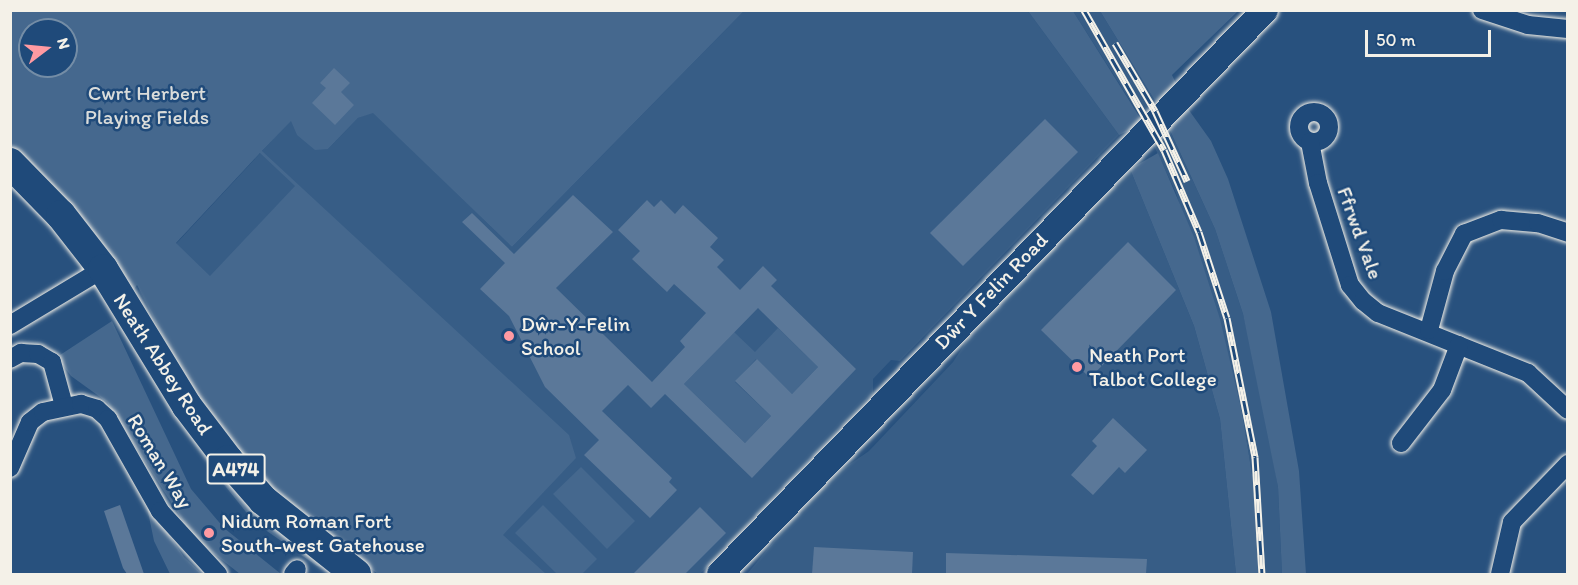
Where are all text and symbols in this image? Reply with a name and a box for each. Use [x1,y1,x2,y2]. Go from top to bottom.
north arrow [18,18,78,78]
scale bar [1368,18,1494,56]
text: 50 m [1376,29,1416,51]
text: N [53,36,74,51]
park label: Cwrt Herbert Playing Fields [85,80,209,130]
street label: Ffrwd Vale [1332,184,1388,282]
street label: Dŵr Y Felin Road [930,228,1052,354]
street label: Neath Abbey Road [108,289,218,439]
place label: Dŵr-Y-Felin School [521,311,630,361]
marker: Dŵr-Y-Felin School [502,329,516,343]
place label: Neath Port Talbot College [1089,342,1217,392]
marker: Neath Port Talbot College [1070,360,1084,374]
street label: Roman Way [122,410,198,512]
road number: A474 [206,452,266,486]
place label: Nidum Roman Fort South-west Gatehouse [221,508,424,558]
marker: Nidum Roman Fort South-west Gatehouse [202,526,216,540]

